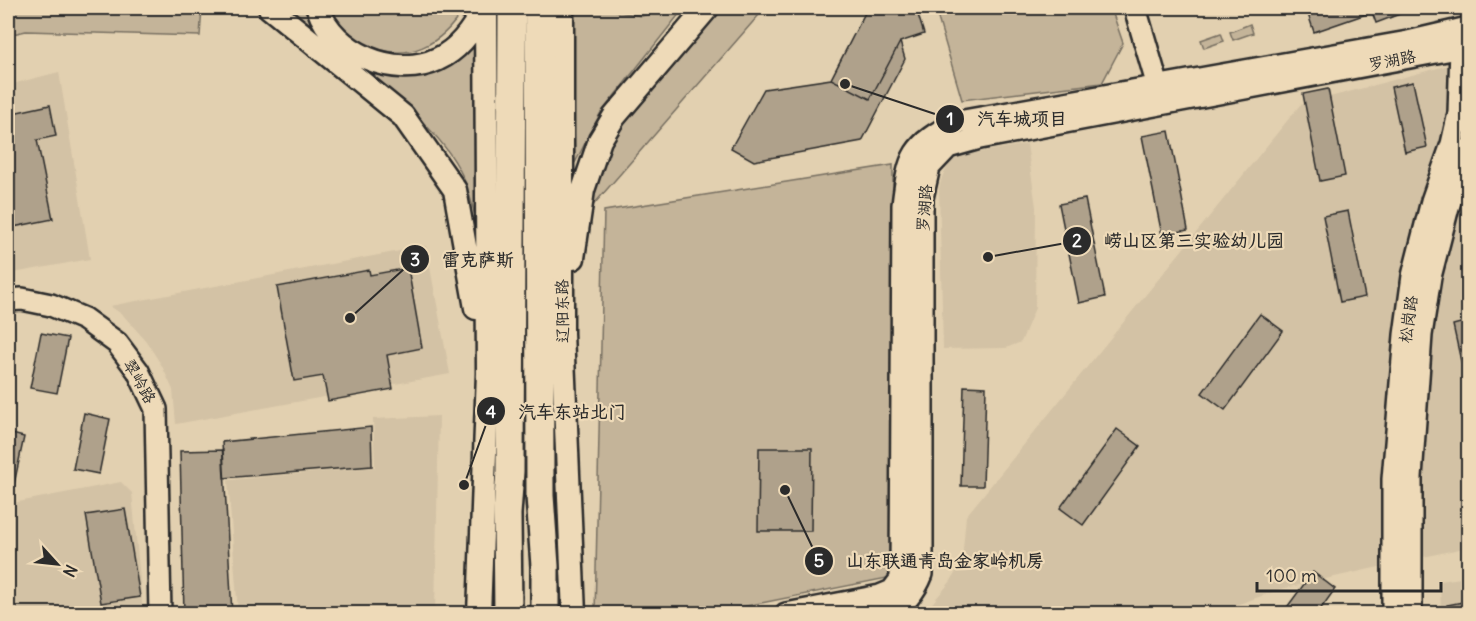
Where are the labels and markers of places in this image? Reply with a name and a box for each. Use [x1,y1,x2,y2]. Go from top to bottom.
callout: 汽车城项目 [935,101,1079,137]
callout: 崂山区第三实验幼儿园 [1062,223,1296,259]
callout: 雷克萨斯 [400,241,526,277]
callout: 汽车东站北门 [476,393,638,429]
callout: 山东联通青岛金家岭机房 [804,543,1056,579]

